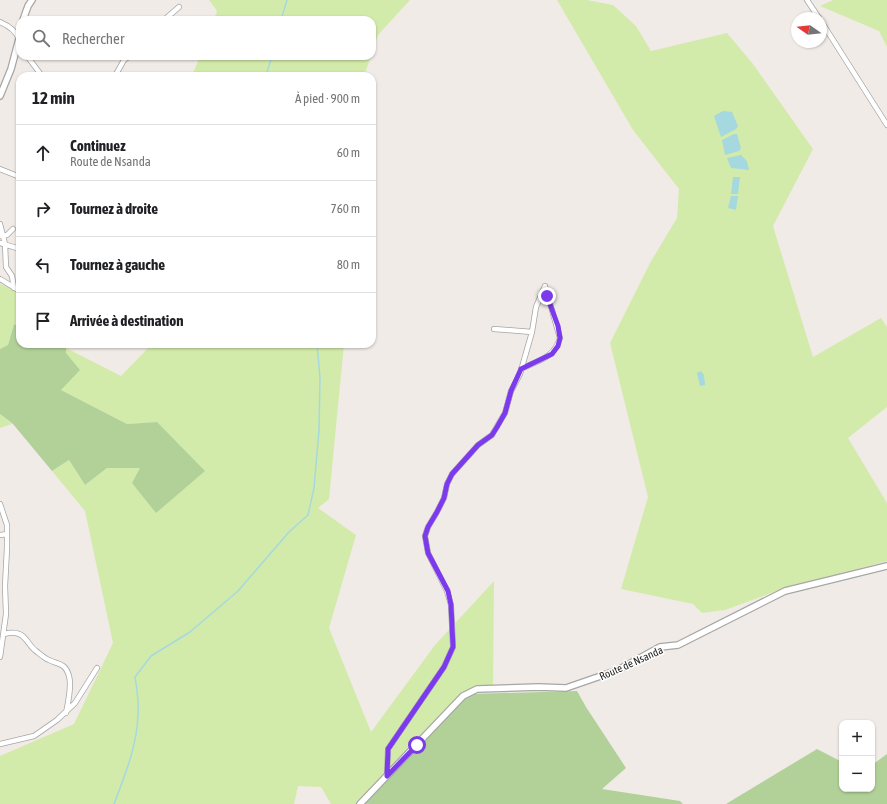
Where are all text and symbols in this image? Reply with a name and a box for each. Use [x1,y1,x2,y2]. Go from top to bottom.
north arrow [791,12,827,48]
search box [16,16,376,60]
icon: search [30,27,52,49]
text: Rechercher [62,30,124,47]
text: 12 min [32,88,75,108]
text: À pied · 900 m [295,91,360,106]
text: Continuez [70,137,126,154]
icon: ahead [32,142,54,164]
text: 60 m [337,145,360,160]
text: Route de Nsanda [70,154,151,169]
icon: right [32,198,54,220]
text: Tournez à droite [70,200,158,217]
text: 760 m [331,201,360,216]
icon: left [32,254,54,276]
text: Tournez à gauche [70,256,165,273]
text: 80 m [337,257,360,272]
route end [538,287,556,305]
icon: arrive [32,310,54,332]
text: Arrivée à destination [70,312,184,329]
street label: Route de Nsanda [597,644,665,682]
map controls [839,720,875,792]
button: + [839,720,875,756]
route start [408,736,426,754]
button: − [839,756,875,792]

